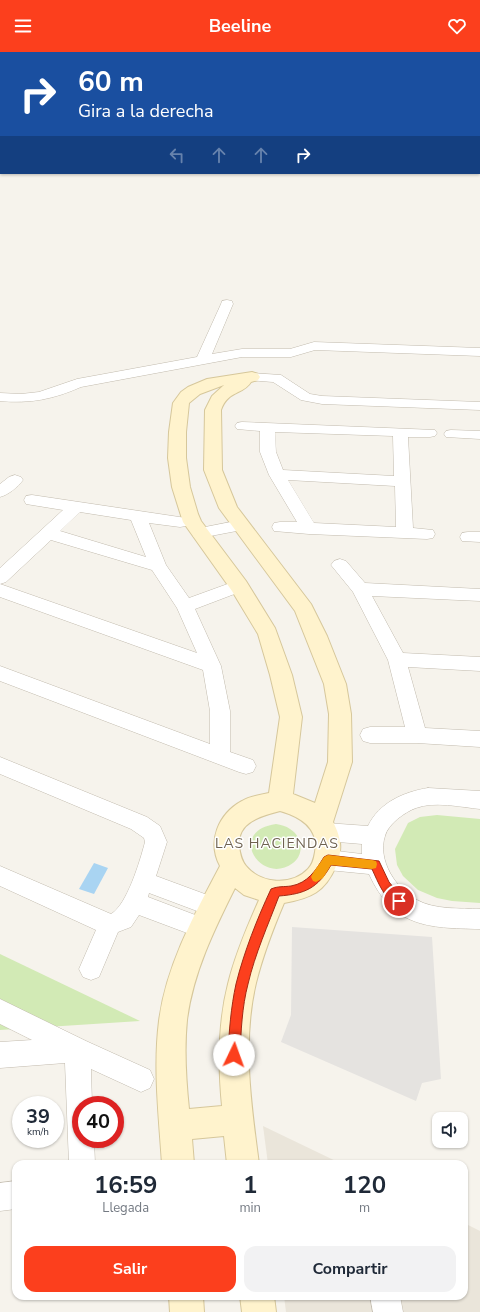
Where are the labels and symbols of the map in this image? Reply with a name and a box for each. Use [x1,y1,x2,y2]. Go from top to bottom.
district label: LAS HACIENDAS [215,834,339,853]
pin [382,884,416,918]
position arrow [213,1034,255,1076]
speed limit sign: 40 [72,1096,124,1148]

